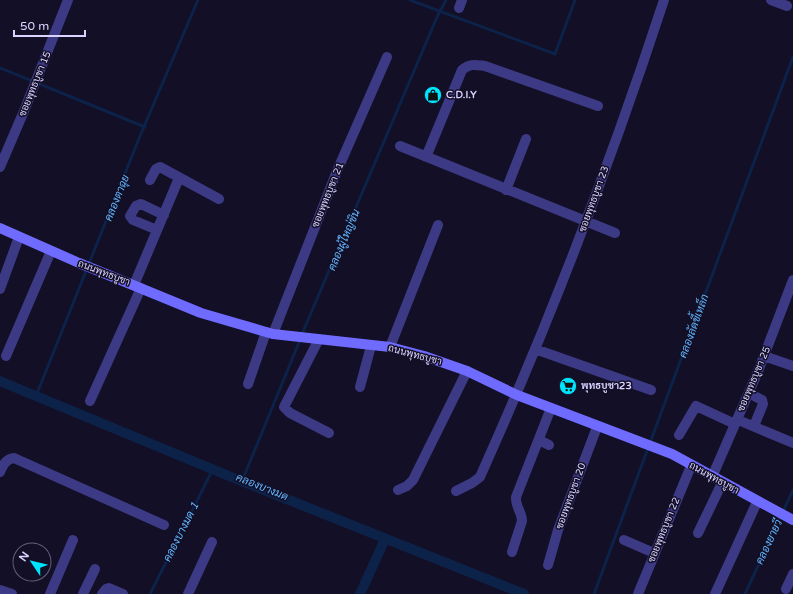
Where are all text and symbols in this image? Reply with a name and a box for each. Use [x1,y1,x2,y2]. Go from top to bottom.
scale bar [14,12,85,38]
text: 50 m [20,19,49,33]
street label: ซอยพุทธบูชา 15 [16,50,55,119]
shop icon: C.D.I.Y [423,85,443,105]
place label: C.D.I.Y [446,89,477,101]
street label: ซอยพุทธบูชา 21 [309,161,348,230]
street label: ซอยพุทธบูชา 23 [576,164,612,234]
water label: คลองตาฉุย [102,172,134,224]
water label: คลองผู้ใหญ่ชิน [323,207,364,273]
street label: ถนนพุทธบูชา [76,258,132,289]
water label: คลองลัดขี้เหล็ก [672,291,712,360]
street label: ถนนพุทธบูชา [387,342,443,369]
street label: ซอยพุทธบูชา 25 [735,345,774,414]
supermarket icon: พุทธบูชา23 [558,376,578,396]
place label: พุทธบูชา23 [581,380,632,393]
street label: ถนนพุทธบูชา [687,459,741,498]
street label: ซอยพุทธบูชา 20 [553,461,589,531]
water label: คลองบางมด [234,471,290,503]
street label: ซอยพุทธบูชา 22 [645,496,684,565]
water label: คลองบางมด 1 [160,500,202,564]
water label: คลองยายวี [751,516,785,567]
north arrow [12,542,52,582]
text: N [16,549,32,564]

